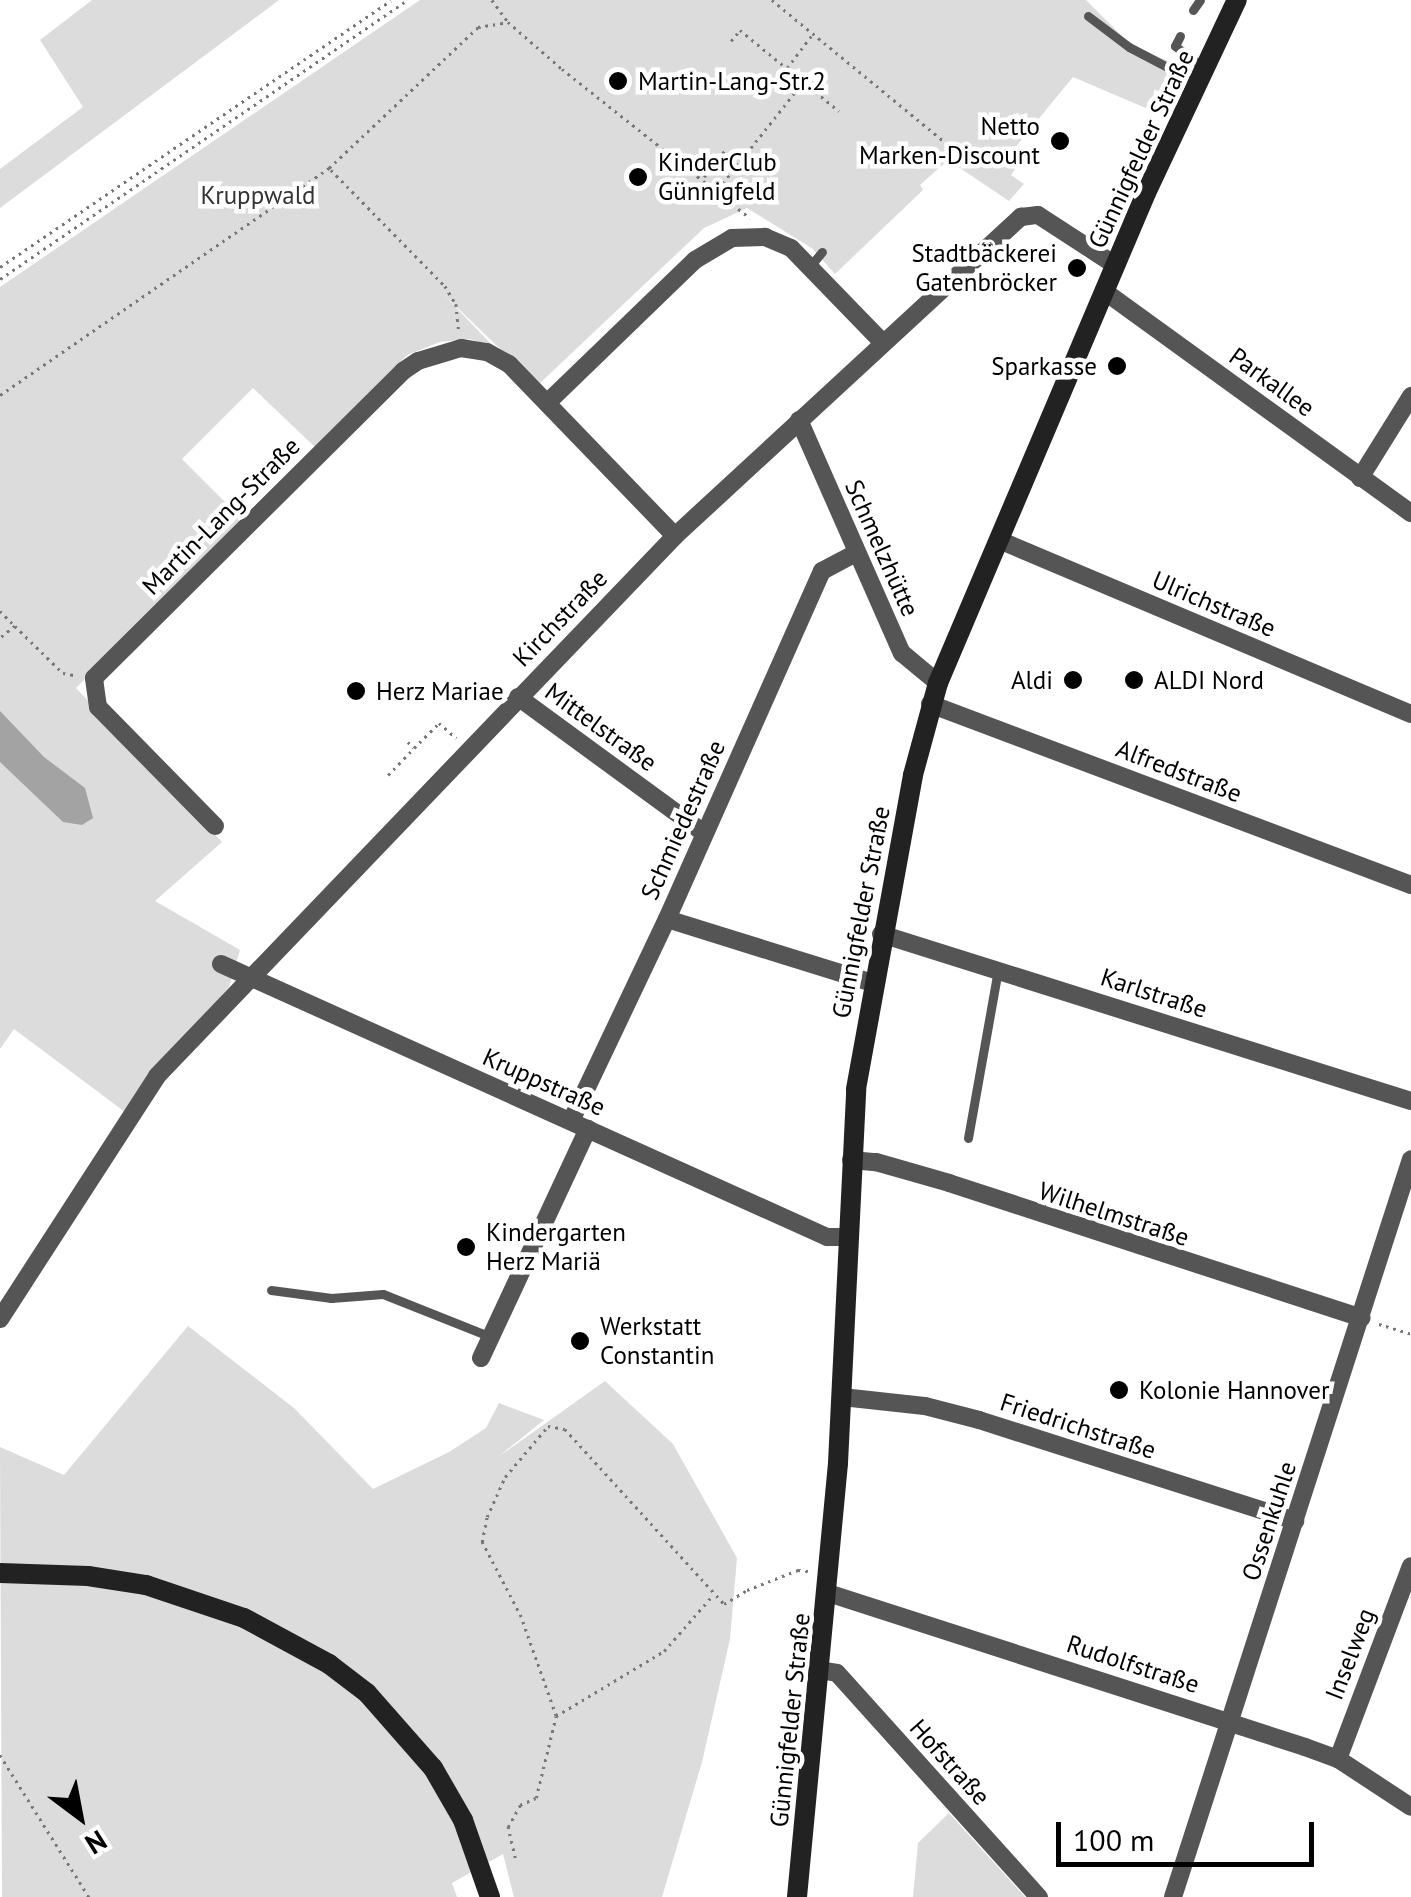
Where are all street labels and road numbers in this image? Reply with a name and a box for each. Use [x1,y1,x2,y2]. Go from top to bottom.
street label: Günnigfelder Straße [1082,45,1200,253]
street label: Parkallee [1224,341,1320,423]
street label: Martin-Lang-Straße [136,431,306,601]
street label: Schmelzhütte [839,475,925,621]
street label: Kirchstraße [507,563,613,673]
street label: Ulrichstraße [1148,565,1280,643]
street label: Mittelstraße [539,676,663,778]
street label: Alfredstraße [1112,733,1246,809]
street label: Schmiedestraße [634,736,732,904]
street label: Günnigfelder Straße [826,803,896,1021]
street label: Karlstraße [1097,962,1211,1024]
street label: Kruppstraße [478,1042,610,1122]
street label: Wilhelmstraße [1035,1176,1193,1252]
street label: Friedrichstraße [996,1387,1160,1465]
street label: Ossenkuhle [1236,1458,1302,1584]
street label: Inselweg [1319,1604,1381,1704]
street label: Günnigfelder Straße [764,1611,816,1829]
street label: Rudolfstraße [1063,1628,1203,1700]
street label: Hofstraße [904,1713,996,1811]

